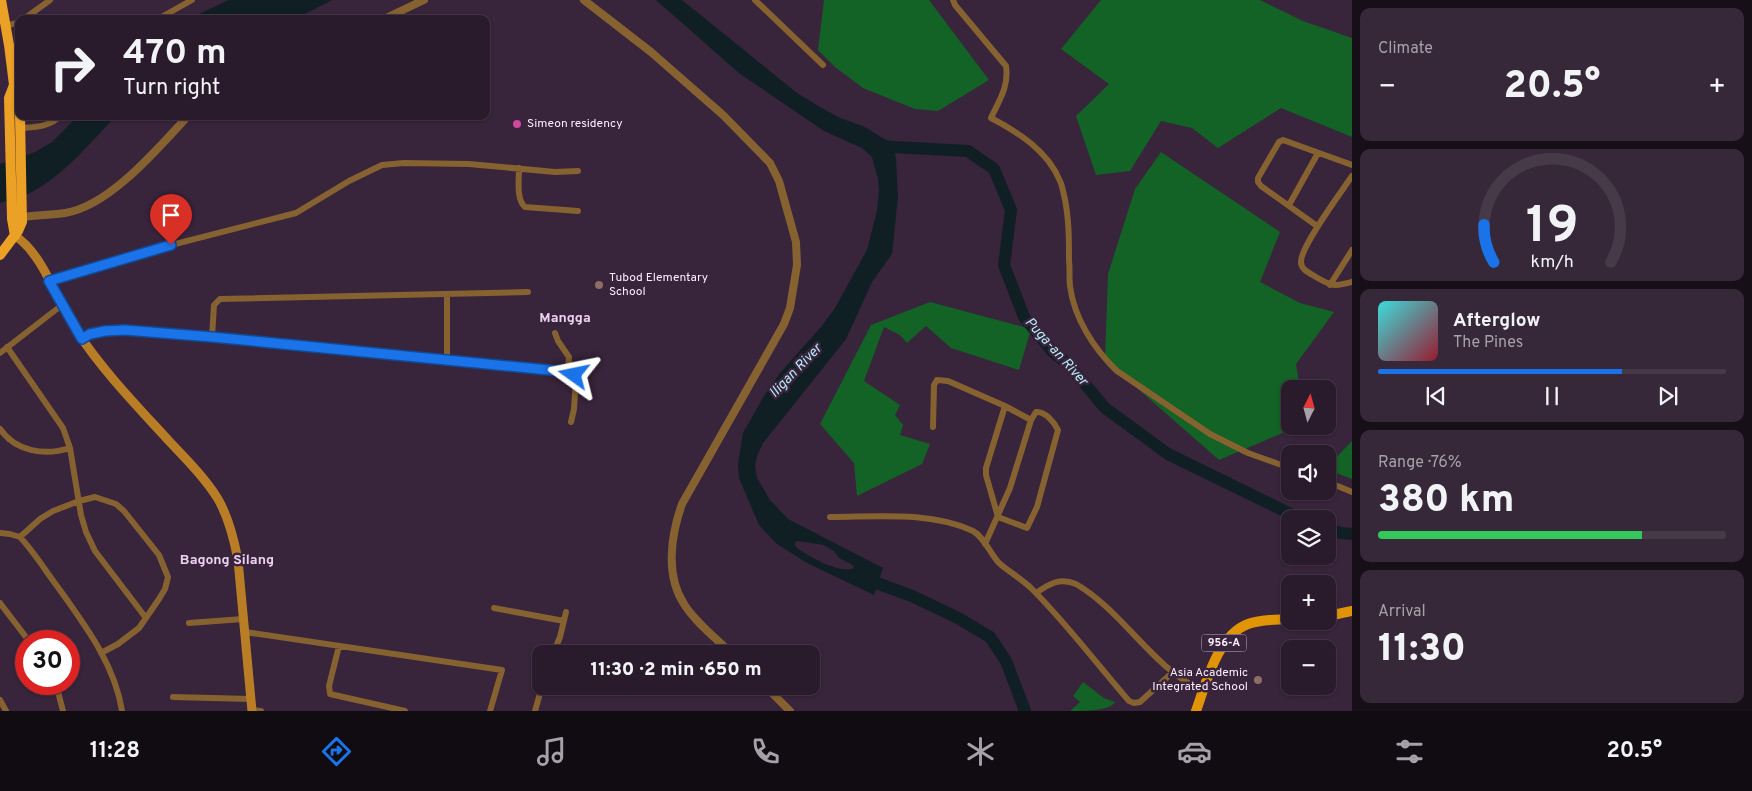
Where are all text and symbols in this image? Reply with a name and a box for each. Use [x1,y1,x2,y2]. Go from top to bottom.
text: 470 m [123,32,227,76]
icon: right [40,35,105,100]
text: Climate [1378,39,1433,59]
text: 20.5° [1504,63,1600,112]
text: − [1378,70,1396,106]
text: + [1708,70,1726,106]
text: Turn right [123,75,220,102]
place label: Simeon residency [527,116,623,132]
marker: Simeon residency [511,118,523,130]
pin [150,194,192,245]
text: 19 [1526,195,1578,261]
icon: arrive [157,201,185,229]
text: km/h [1530,251,1574,274]
place label: Tubod Elementary School [609,270,708,300]
marker: Tubod Elementary School [593,279,605,291]
text: Afterglow [1453,309,1541,333]
district label: Mangga [539,310,591,327]
water label: Puga-an River [1021,314,1092,391]
text: The Pines [1453,333,1523,353]
water label: Iligan River [766,339,827,401]
position arrow [547,348,599,400]
north arrow [1281,380,1336,435]
map controls [1281,380,1336,695]
icon: previous [1422,382,1450,410]
icon: pause [1538,382,1566,410]
icon: next [1654,382,1682,410]
button: sound [1281,445,1336,500]
text: Range · 76% [1378,453,1462,473]
text: 380 km [1378,477,1514,526]
button: layers [1281,510,1336,565]
district label: Bagong Silang [180,552,274,569]
button: + [1281,575,1336,630]
text: Arrival [1378,602,1426,622]
text: 11:30 [1378,626,1466,675]
speed limit sign: 30 [15,630,80,695]
road number: 956-A [1202,634,1246,651]
button: − [1281,640,1336,695]
text: 11:30 · 2 min · 650 m [590,658,762,682]
place label: Asia Academic Integrated School [1152,665,1248,695]
marker: Asia Academic Integrated School [1252,674,1264,686]
icon: directions [319,734,354,769]
icon: music [534,734,569,769]
icon: phone [748,734,783,769]
icon: climate [963,734,998,769]
icon: car [1177,734,1212,769]
icon: filters [1392,734,1427,769]
text: 11:28 [90,738,140,765]
text: 20.5° [1606,738,1662,765]

